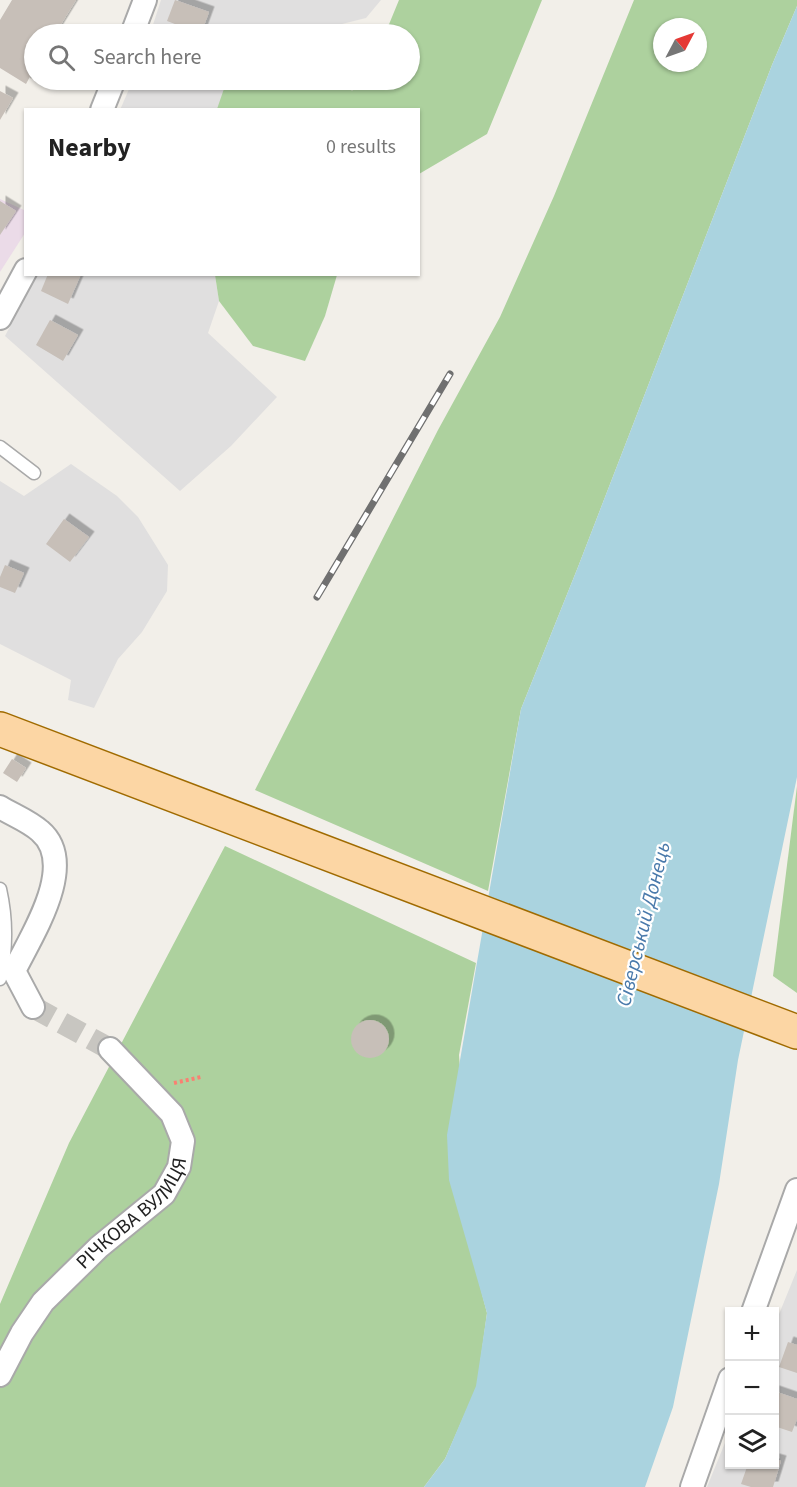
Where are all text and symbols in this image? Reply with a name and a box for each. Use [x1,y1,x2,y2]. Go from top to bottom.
north arrow [653,18,707,72]
search box [24,24,420,90]
icon: search [45,41,78,74]
text: Search here [93,41,201,73]
text: Nearby [48,129,131,166]
text: 0 results [326,133,396,161]
water label: Сіверський Донець [608,839,678,1009]
street label: РІЧКОВА ВУЛИЦЯ [70,1156,194,1276]
map controls [725,1307,779,1469]
button: + [725,1307,779,1361]
button: − [725,1361,779,1415]
button: layers [725,1415,779,1469]

